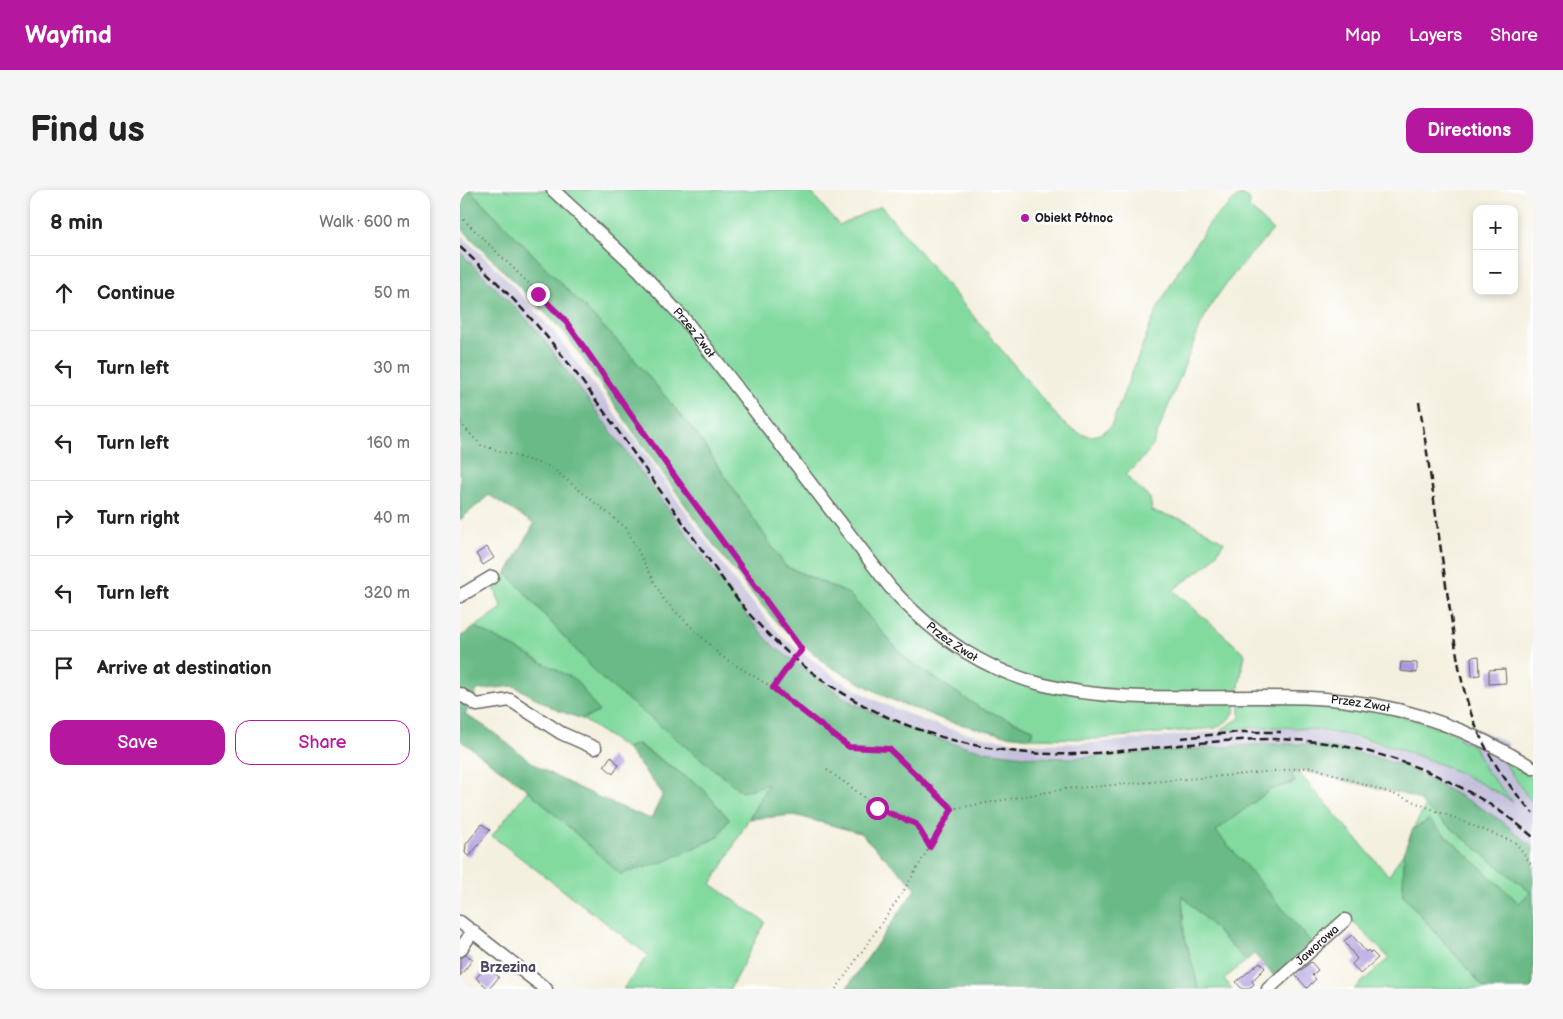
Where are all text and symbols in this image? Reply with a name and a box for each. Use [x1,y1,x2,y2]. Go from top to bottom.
text: Wayfind [25,21,112,50]
text: Map [1345,25,1381,46]
text: Layers [1409,25,1462,46]
text: Share [1490,25,1538,46]
button: Directions [1406,108,1533,153]
text: Find us [30,109,145,152]
map controls [1473,205,1518,295]
button: + [1473,205,1518,250]
text: 8 min [50,210,103,235]
place label: Obiekt Północ [1035,211,1113,226]
marker: Obiekt Północ [1019,212,1031,224]
text: Walk · 600 m [319,213,410,232]
button: − [1473,250,1518,295]
icon: ahead [50,279,78,307]
text: Continue [97,282,175,305]
route end [527,283,550,306]
text: 50 m [374,284,410,303]
street label: Przez Zwał [670,304,719,361]
icon: left [50,354,78,382]
text: Turn left [97,357,169,380]
text: 30 m [373,359,410,378]
icon: left [50,429,78,457]
text: Turn left [97,432,169,455]
text: 160 m [367,434,410,453]
icon: right [50,504,78,532]
text: Turn right [97,507,180,530]
text: 40 m [373,509,410,528]
icon: left [50,579,78,607]
text: Turn left [97,582,169,605]
text: 320 m [364,584,410,603]
street label: Przez Zwał [923,618,981,665]
icon: arrive [50,654,78,682]
text: Arrive at destination [97,657,272,680]
street label: Przez Zwał [1330,692,1392,716]
button: Save [50,720,225,765]
button: Share [235,720,410,765]
route start [866,797,889,820]
street label: Jaworowa [1292,921,1342,968]
district label: Brzezina [480,959,536,976]

